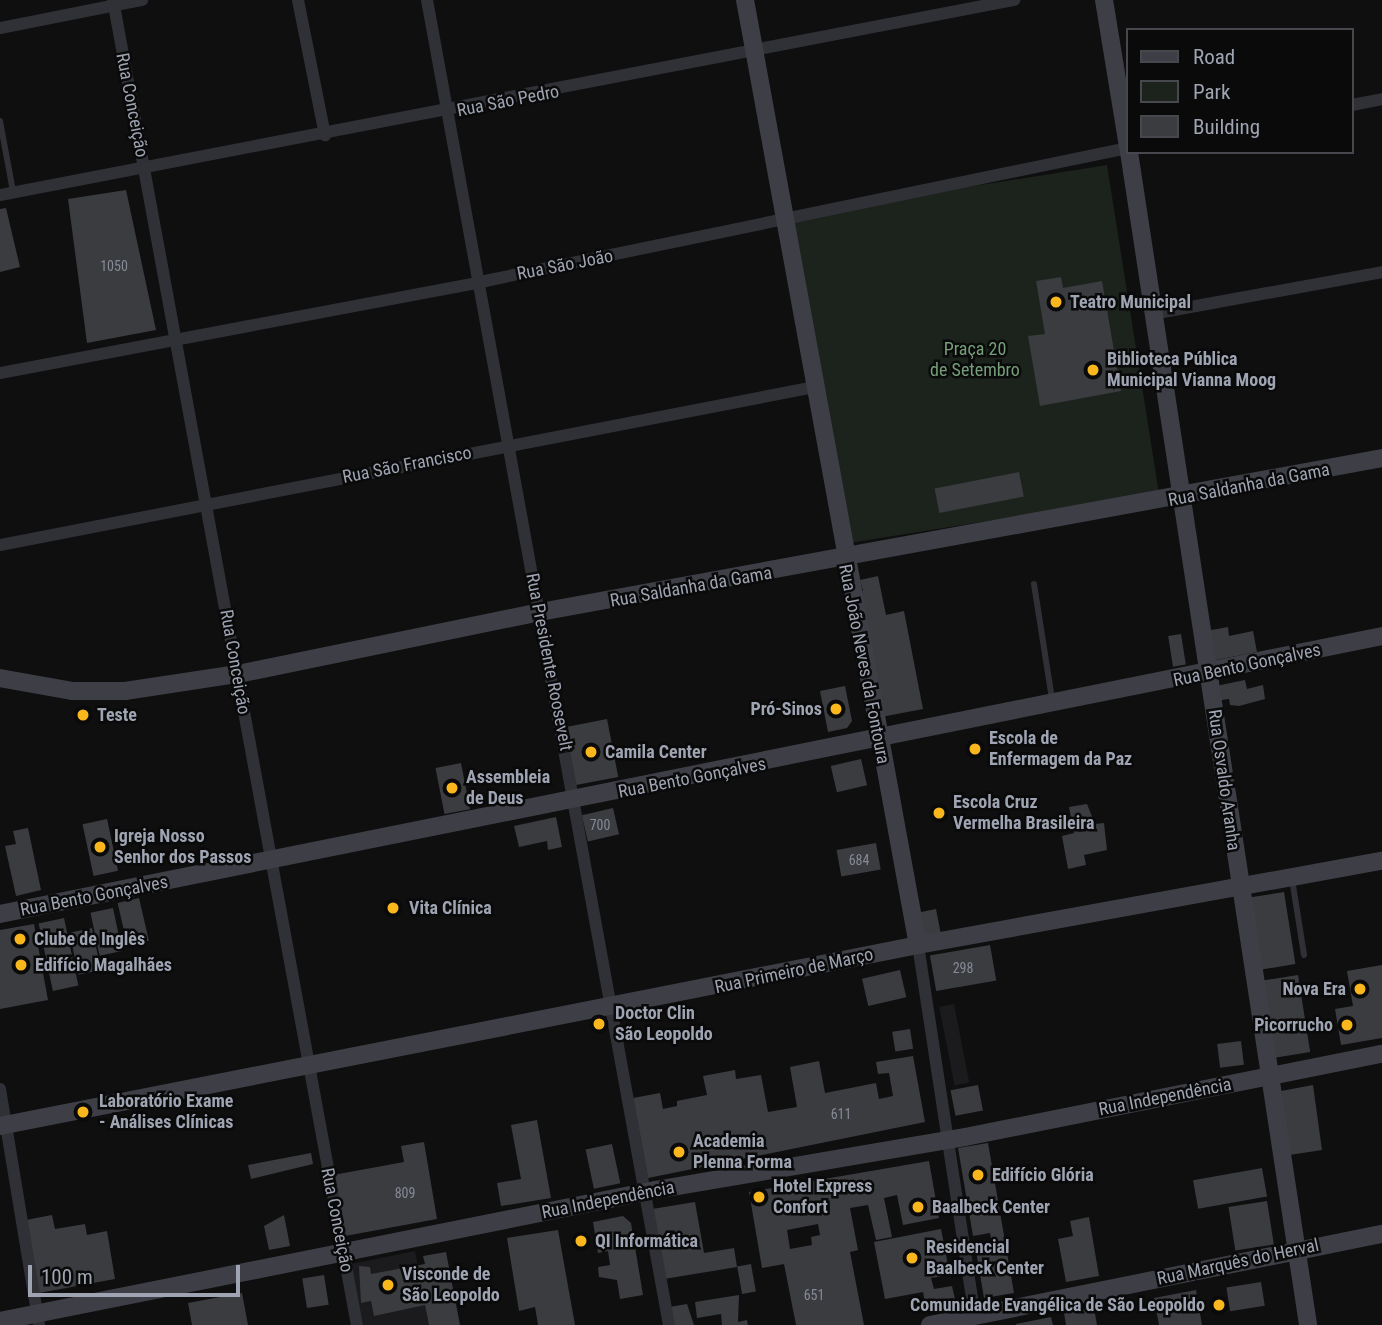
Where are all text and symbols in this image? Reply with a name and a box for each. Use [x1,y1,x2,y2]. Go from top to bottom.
legend [1126,28,1354,154]
text: Road [1193,45,1235,69]
street label: Rua Conceição [111,51,153,159]
text: Park [1193,80,1230,104]
street label: Rua São Pedro [455,81,561,121]
text: Building [1193,115,1260,139]
street label: Rua São João [515,245,615,285]
house number: 1050 [100,258,128,274]
place label: Teatro Municipal [1070,291,1191,313]
marker: Teatro Municipal [1048,294,1064,310]
park label: Praça 20 de Setembro [930,339,1020,382]
place label: Biblioteca Pública Municipal Vianna Moog [1107,349,1276,392]
marker: Biblioteca Pública Municipal Vianna Moog [1085,362,1101,378]
street label: Rua São Francisco [341,442,473,488]
street label: Rua Saldanha da Gama [1166,459,1332,511]
street label: Rua Saldanha da Gama [608,562,774,612]
street label: Rua João Neves da Fontoura [834,562,894,766]
street label: Rua Presidente Roosevelt [521,571,577,753]
street label: Rua Conceição [215,608,255,716]
street label: Rua Bento Gonçalves [1171,639,1323,691]
place label: Pró-Sinos [750,698,822,720]
marker: Pró-Sinos [828,701,844,717]
place label: Teste [97,704,137,726]
marker: Teste [75,707,91,723]
street label: Rua Osvaldo Aranha [1203,708,1245,852]
place label: Escola de Enfermagem da Paz [989,728,1132,770]
place label: Camila Center [605,741,707,763]
marker: Escola de Enfermagem da Paz [967,741,983,757]
marker: Camila Center [583,744,599,760]
street label: Rua Bento Gonçalves [616,753,768,803]
place label: Assembleia de Deus [466,767,550,810]
marker: Assembleia de Deus [444,780,460,796]
place label: Escola Cruz Vermelha Brasileira [953,792,1094,834]
marker: Escola Cruz Vermelha Brasileira [931,805,947,821]
house number: 700 [590,817,610,833]
place label: Igreja Nosso Senhor dos Passos [114,826,251,868]
marker: Igreja Nosso Senhor dos Passos [92,839,108,855]
house number: 684 [849,852,869,868]
street label: Rua Bento Gonçalves [18,871,170,921]
place label: Vita Clínica [409,897,492,919]
marker: Vita Clínica [383,898,403,918]
place label: Clube de Inglês [34,928,145,950]
marker: Clube de Inglês [12,931,28,947]
street label: Rua Primeiro de Março [713,944,875,998]
place label: Edifício Magalhães [35,954,172,976]
marker: Edifício Magalhães [13,957,29,973]
house number: 298 [953,960,973,976]
place label: Nova Era [1283,978,1346,1000]
marker: Nova Era [1352,981,1368,997]
place label: Doctor Clin São Leopoldo [615,1003,713,1046]
marker: Doctor Clin São Leopoldo [589,1014,609,1034]
place label: Picorrucho [1254,1014,1333,1036]
marker: Picorrucho [1339,1017,1355,1033]
street label: Rua Independência [1097,1074,1233,1120]
place label: Laboratório Exame - Análises Clínicas [99,1091,233,1134]
marker: Laboratório Exame - Análises Clínicas [73,1102,93,1122]
house number: 611 [831,1106,851,1122]
place label: Academia Plenna Forma [693,1131,792,1174]
marker: Academia Plenna Forma [671,1144,687,1160]
place label: Edifício Glória [992,1164,1094,1186]
street label: Rua Conceição [316,1166,358,1274]
marker: Edifício Glória [970,1167,986,1183]
place label: Hotel Express Confort [773,1176,872,1218]
street label: Rua Independência [540,1177,676,1223]
house number: 809 [395,1185,415,1201]
marker: Hotel Express Confort [751,1189,767,1205]
place label: Baalbeck Center [932,1196,1050,1218]
marker: Baalbeck Center [910,1199,926,1215]
place label: QI Informática [595,1230,698,1252]
marker: QI Informática [573,1233,589,1249]
street label: Rua Marquês do Herval [1155,1234,1321,1290]
place label: Residencial Baalbeck Center [926,1237,1044,1280]
marker: Residencial Baalbeck Center [904,1250,920,1266]
scale bar [32,1252,243,1296]
place label: Visconde de São Leopoldo [402,1264,500,1306]
text: 100 m [41,1265,93,1289]
marker: Visconde de São Leopoldo [380,1277,396,1293]
house number: 651 [804,1287,824,1303]
place label: Comunidade Evangélica de São Leopoldo [910,1294,1205,1316]
marker: Comunidade Evangélica de São Leopoldo [1211,1297,1227,1313]

